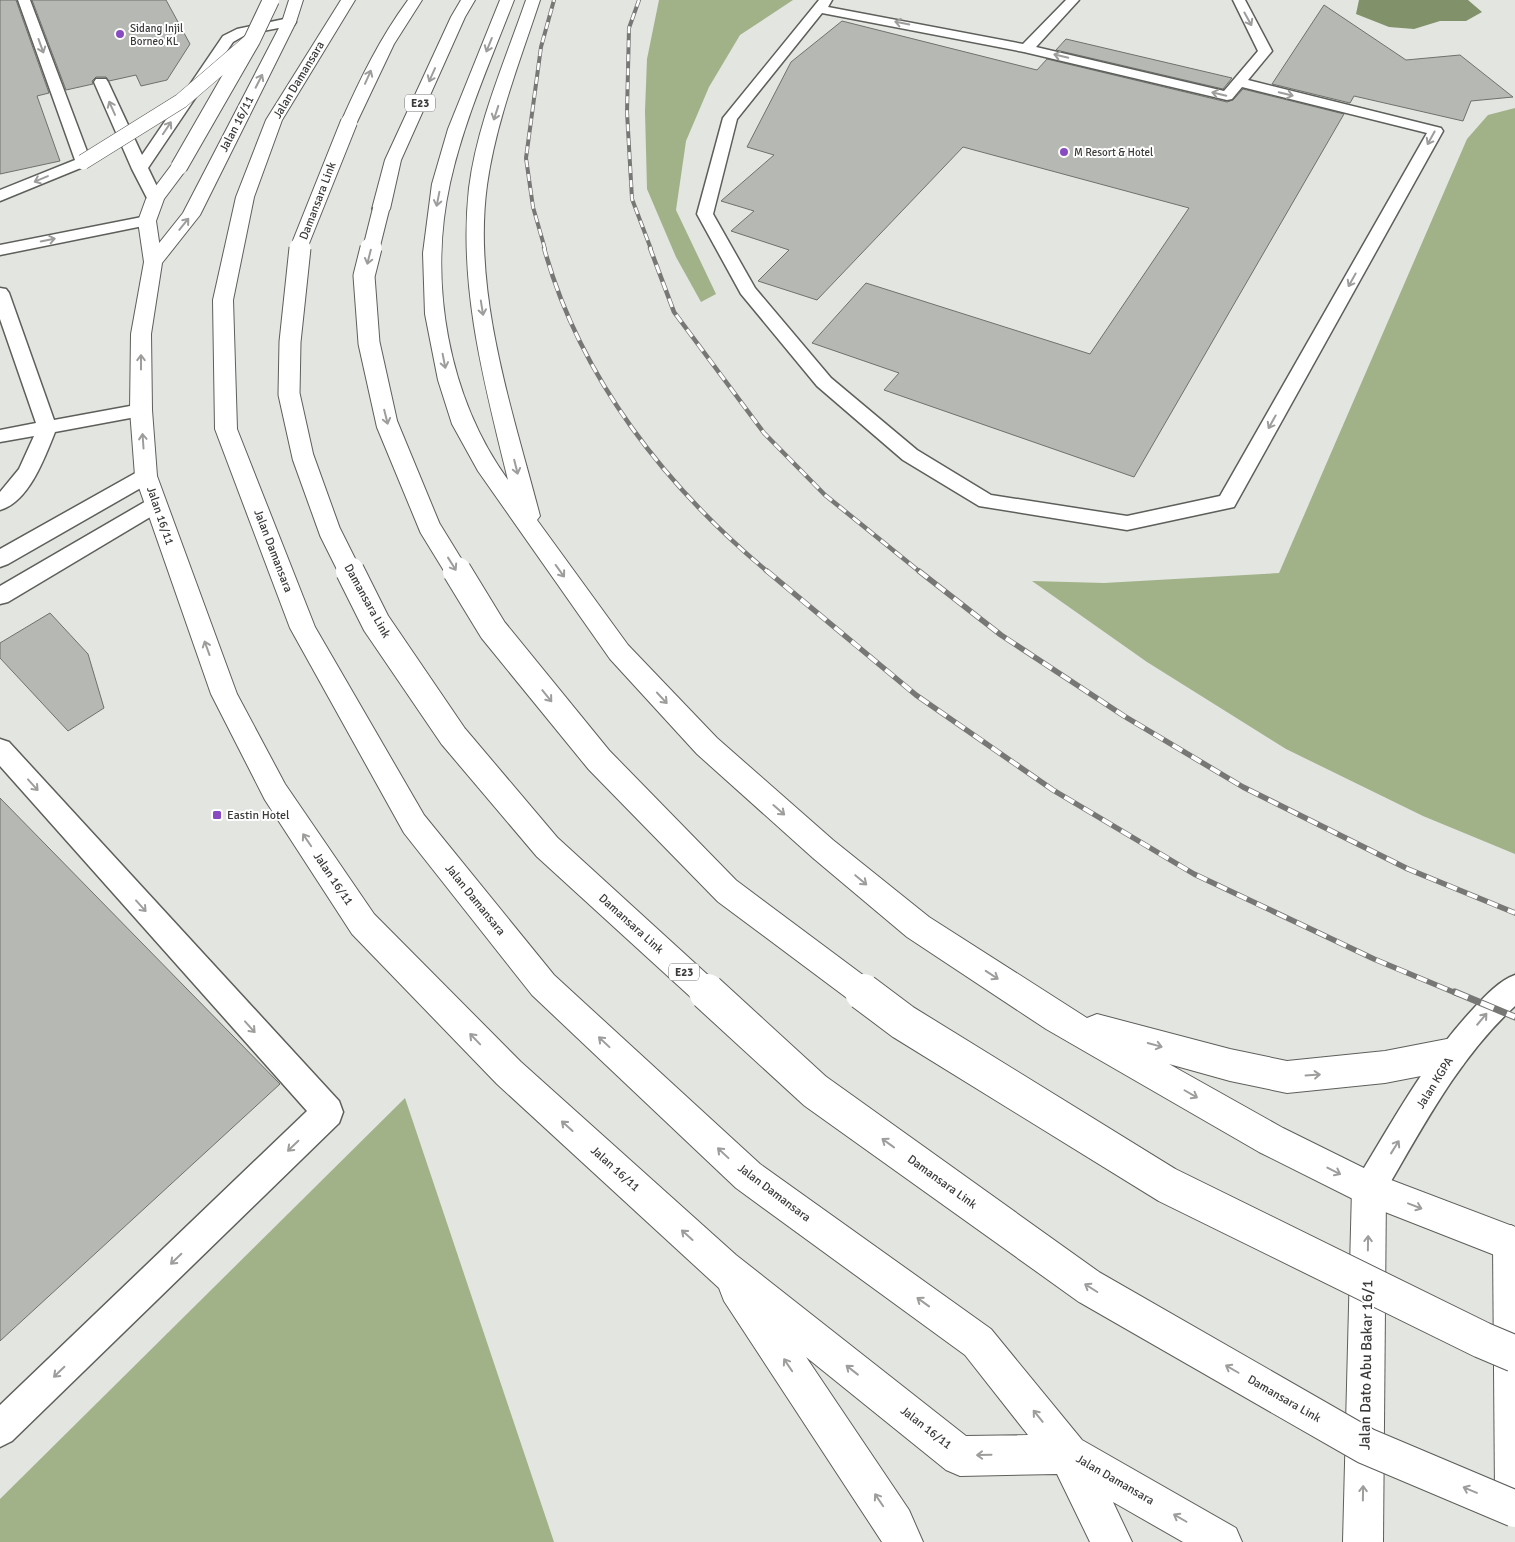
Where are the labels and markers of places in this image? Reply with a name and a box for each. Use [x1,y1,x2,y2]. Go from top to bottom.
place label: Sidang Injil Borneo KL [130,22,183,48]
marker: Sidang Injil Borneo KL [114,28,126,40]
marker: M Resort & Hotel [1058,146,1070,158]
place label: M Resort & Hotel [1074,146,1153,159]
place label: Eastin Hotel [227,808,290,823]
marker: Eastin Hotel [211,809,223,821]

